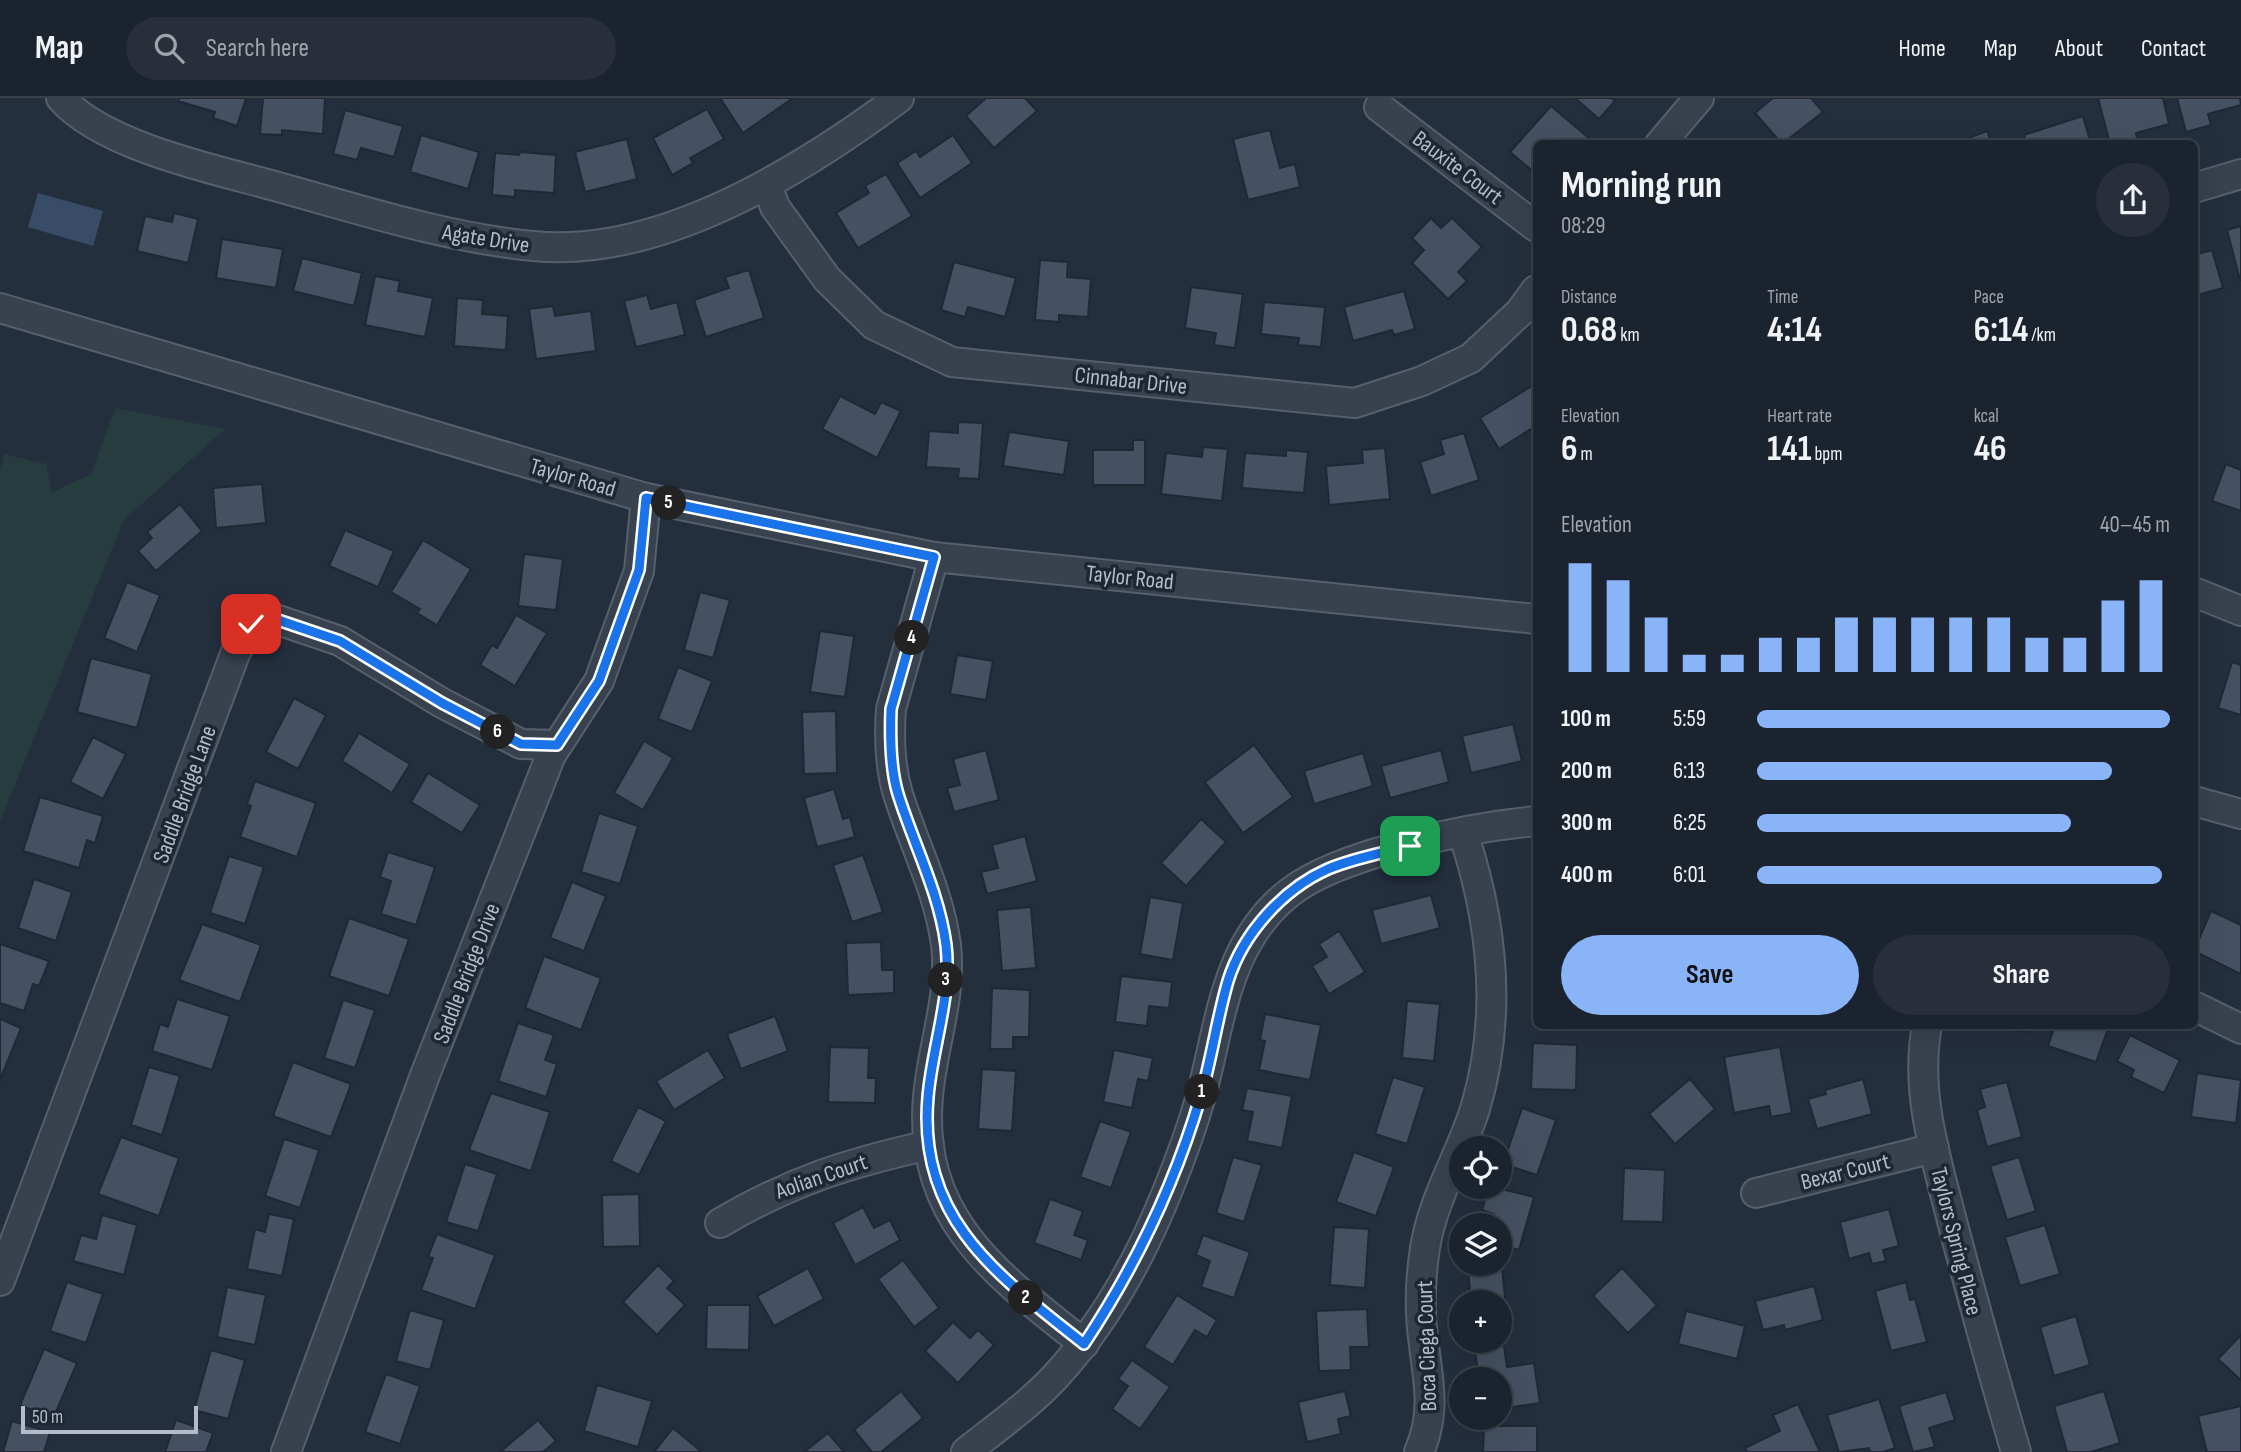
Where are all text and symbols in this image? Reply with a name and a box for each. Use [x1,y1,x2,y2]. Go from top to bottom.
search box [126,17,616,80]
text: Map [35,28,84,68]
icon: search [150,29,188,67]
text: Search here [206,33,309,64]
text: Home [1898,34,1946,63]
text: Map [1984,34,2017,63]
text: About [2055,34,2103,63]
text: Contact [2141,34,2206,63]
street label: Bauxite Court [1407,125,1508,211]
text: Morning run [1561,163,1722,208]
button: share [2096,163,2170,237]
text: 08:29 [1561,212,1605,240]
street label: Agate Drive [439,218,531,260]
text: Distance [1561,286,1617,309]
text: Time [1767,286,1798,309]
text: Pace [1974,286,2004,309]
text: 0.68 [1561,309,1617,352]
text: 4:14 [1767,309,1822,352]
text: 6:14 [1974,309,2028,352]
text: km [1617,324,1640,347]
text: /km [2028,324,2056,347]
street label: Cinnabar Drive [1073,361,1188,401]
text: Elevation [1561,405,1620,428]
text: Heart rate [1767,405,1832,428]
text: kcal [1974,405,1999,428]
text: 6 [1561,428,1578,471]
text: 141 [1767,428,1811,471]
text: 46 [1974,428,2006,471]
text: m [1578,443,1593,466]
text: bpm [1811,443,1842,466]
street label: Taylor Road [527,452,619,504]
pin: 5 [652,486,686,520]
text: 5 [664,491,673,514]
text: Elevation [1561,511,1632,539]
text: 40–45 m [2100,511,2170,539]
street label: Taylor Road [1085,559,1175,597]
pin [221,594,281,654]
icon: check [232,605,270,643]
pin: 4 [894,620,930,656]
text: 4 [907,626,916,649]
text: 100 m [1561,705,1611,733]
text: 5:59 [1673,705,1706,733]
pin: 6 [480,714,516,750]
text: 6 [493,720,502,743]
street label: Saddle Bridge Lane [147,722,223,867]
text: 200 m [1561,757,1612,785]
text: 6:13 [1673,757,1705,785]
text: 300 m [1561,809,1612,837]
text: 6:25 [1673,809,1706,837]
pin [1380,816,1440,876]
icon: arrive [1391,827,1429,865]
text: 400 m [1561,861,1612,889]
text: 6:01 [1673,861,1706,889]
street label: Saddle Bridge Drive [427,899,507,1047]
button: Save [1561,935,1859,1015]
button: Share [1873,935,2170,1015]
pin: 3 [928,962,964,998]
text: 3 [941,968,950,991]
pin: 1 [1184,1074,1220,1110]
text: 1 [1198,1080,1205,1103]
map controls [1449,1136,1512,1430]
button: locate [1449,1136,1512,1199]
street label: Bexar Court [1798,1147,1893,1197]
street label: Aolian Court [771,1148,871,1206]
street label: Taylors Spring Place [1924,1164,1988,1318]
button: layers [1449,1213,1512,1276]
pin: 2 [1009,1280,1044,1316]
street label: Boca Ciega Court [1411,1280,1443,1412]
text: 2 [1021,1286,1030,1309]
button: + [1449,1290,1512,1353]
button: − [1449,1367,1512,1430]
scale bar [21,1403,198,1435]
text: 50 m [32,1406,63,1429]

